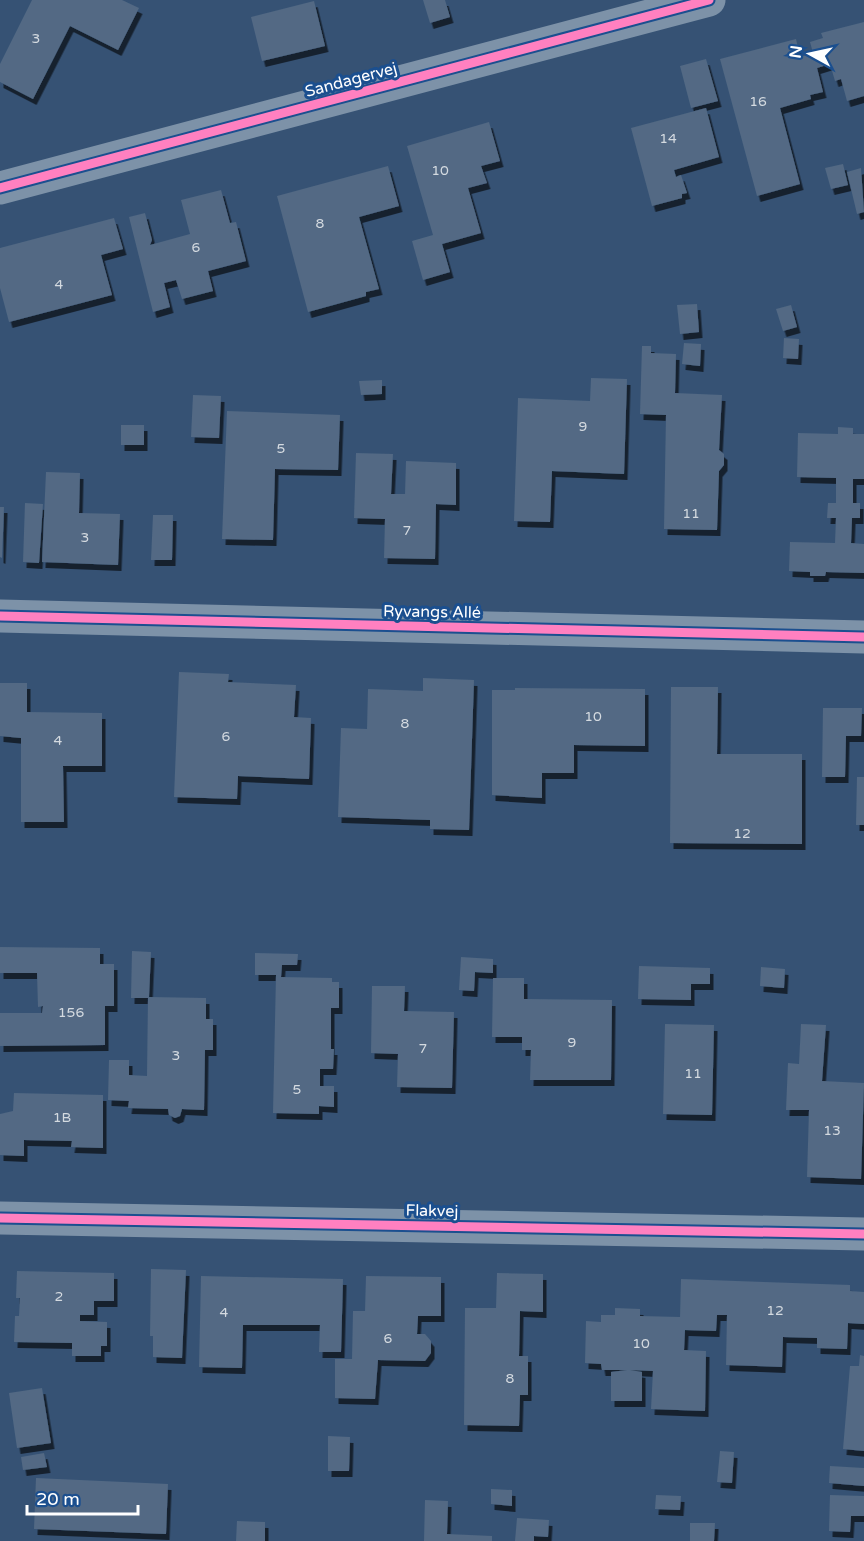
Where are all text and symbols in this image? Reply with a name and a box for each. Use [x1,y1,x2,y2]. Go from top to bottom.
north arrow [780,24,840,84]
house number: 3 [32,30,40,47]
text: N [785,44,807,60]
street label: Sandagervej [303,58,399,102]
house number: 16 [749,93,767,110]
house number: 14 [659,130,677,147]
house number: 10 [431,162,449,179]
house number: 8 [316,215,325,232]
house number: 6 [192,239,201,256]
house number: 4 [55,276,64,293]
house number: 9 [579,418,587,435]
house number: 5 [277,440,285,457]
house number: 11 [682,505,700,522]
house number: 7 [403,522,411,539]
house number: 3 [81,529,89,546]
street label: Ryvangs Allé [383,601,481,623]
house number: 10 [584,708,602,725]
house number: 8 [401,715,410,732]
house number: 6 [222,728,231,745]
house number: 4 [54,732,63,749]
house number: 12 [733,825,751,842]
house number: 156 [58,1004,84,1021]
house number: 9 [568,1034,576,1051]
house number: 7 [419,1040,427,1057]
house number: 3 [172,1047,180,1064]
house number: 11 [684,1065,702,1082]
house number: 5 [293,1081,301,1098]
house number: 1B [53,1109,71,1126]
house number: 13 [823,1122,841,1139]
street label: Flakvej [405,1201,459,1221]
house number: 2 [55,1288,63,1305]
house number: 12 [766,1302,784,1319]
house number: 4 [220,1304,229,1321]
house number: 6 [384,1330,393,1347]
house number: 10 [632,1335,650,1352]
house number: 8 [506,1370,515,1387]
scale bar [27,1478,138,1516]
text: 20 m [36,1488,80,1510]

